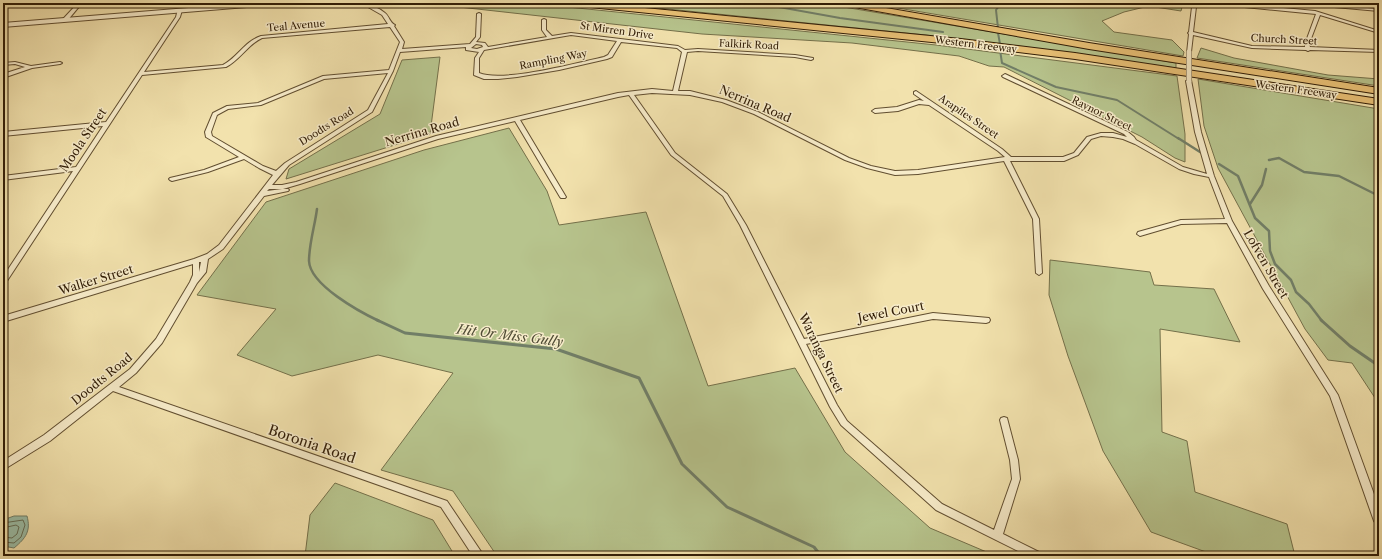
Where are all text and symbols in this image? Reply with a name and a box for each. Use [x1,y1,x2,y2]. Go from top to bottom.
street label: Teal Avenue [266,16,326,35]
street label: St Mirren Drive [579,19,655,42]
street label: Church Street [1250,31,1318,48]
street label: Western Freeway [933,33,1018,56]
street label: Falkirk Road [718,36,779,53]
street label: Rampling Way [518,46,588,72]
street label: Western Freeway [1253,77,1338,102]
street label: Nerrina Road [717,82,794,126]
street label: Arapiles Street [935,91,1002,142]
street label: Raynor Street [1070,93,1134,134]
street label: Moola Street [56,104,110,174]
street label: Doodts Road [297,105,356,148]
street label: Nerrina Road [383,114,461,149]
street label: Lofven Street [1241,227,1293,302]
street label: Walker Street [56,261,136,298]
street label: Jewel Court [855,298,926,326]
street label: Waranga Street [795,310,848,396]
water label: Hit Or Miss Gully [455,320,565,350]
street label: Doodts Road [68,349,136,408]
street label: Boronia Road [266,421,359,468]

